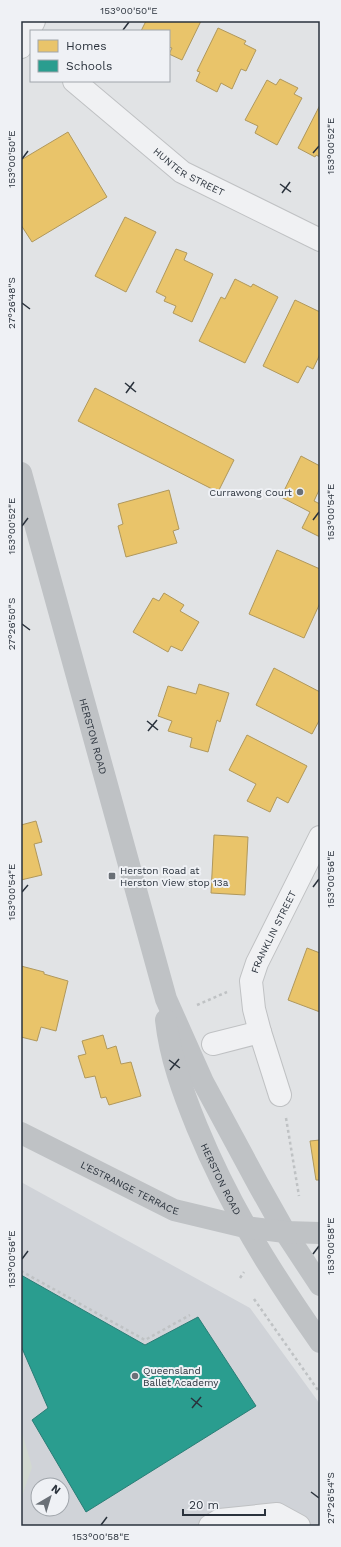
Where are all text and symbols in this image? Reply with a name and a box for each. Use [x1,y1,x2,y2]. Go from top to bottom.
text: 153°00'50"E [100,5,158,16]
legend [30,30,170,82]
text: Homes [66,39,107,53]
text: Schools [66,59,112,73]
text: 153°00'52"E [325,118,336,175]
text: 153°00'50"E [6,130,17,188]
street label: HUNTER STREET [151,145,226,198]
text: 27°26'48"S [6,277,17,329]
text: 153°00'54"E [325,484,336,540]
place label: Currawong Court [209,487,293,498]
marker: Currawong Court [295,487,305,497]
text: 153°00'52"E [6,498,17,555]
text: 27°26'50"S [6,598,17,650]
street label: HERSTON ROAD [77,697,109,776]
text: 153°00'56"E [325,850,336,908]
text: 153°00'54"E [6,864,17,920]
place label: Herston Road at Herston View stop 13a [120,865,229,888]
marker: Herston Road at Herston View stop 13a [107,871,117,881]
street label: FRANKLIN STREET [249,889,298,975]
street label: HERSTON ROAD [199,1142,243,1217]
street label: L'ESTRANGE TERRACE [79,1159,180,1217]
text: 153°00'58"E [325,1217,336,1275]
text: 153°00'56"E [6,1230,17,1288]
place label: Queensland Ballet Academy [143,1365,219,1388]
marker: Queensland Ballet Academy [130,1371,140,1381]
text: 27°26'54"S [325,1472,336,1524]
north arrow [30,1477,70,1517]
text: N [49,1482,63,1497]
scale bar [183,1491,265,1517]
text: 20 m [189,1498,219,1512]
text: 153°00'58"E [72,1531,130,1542]

